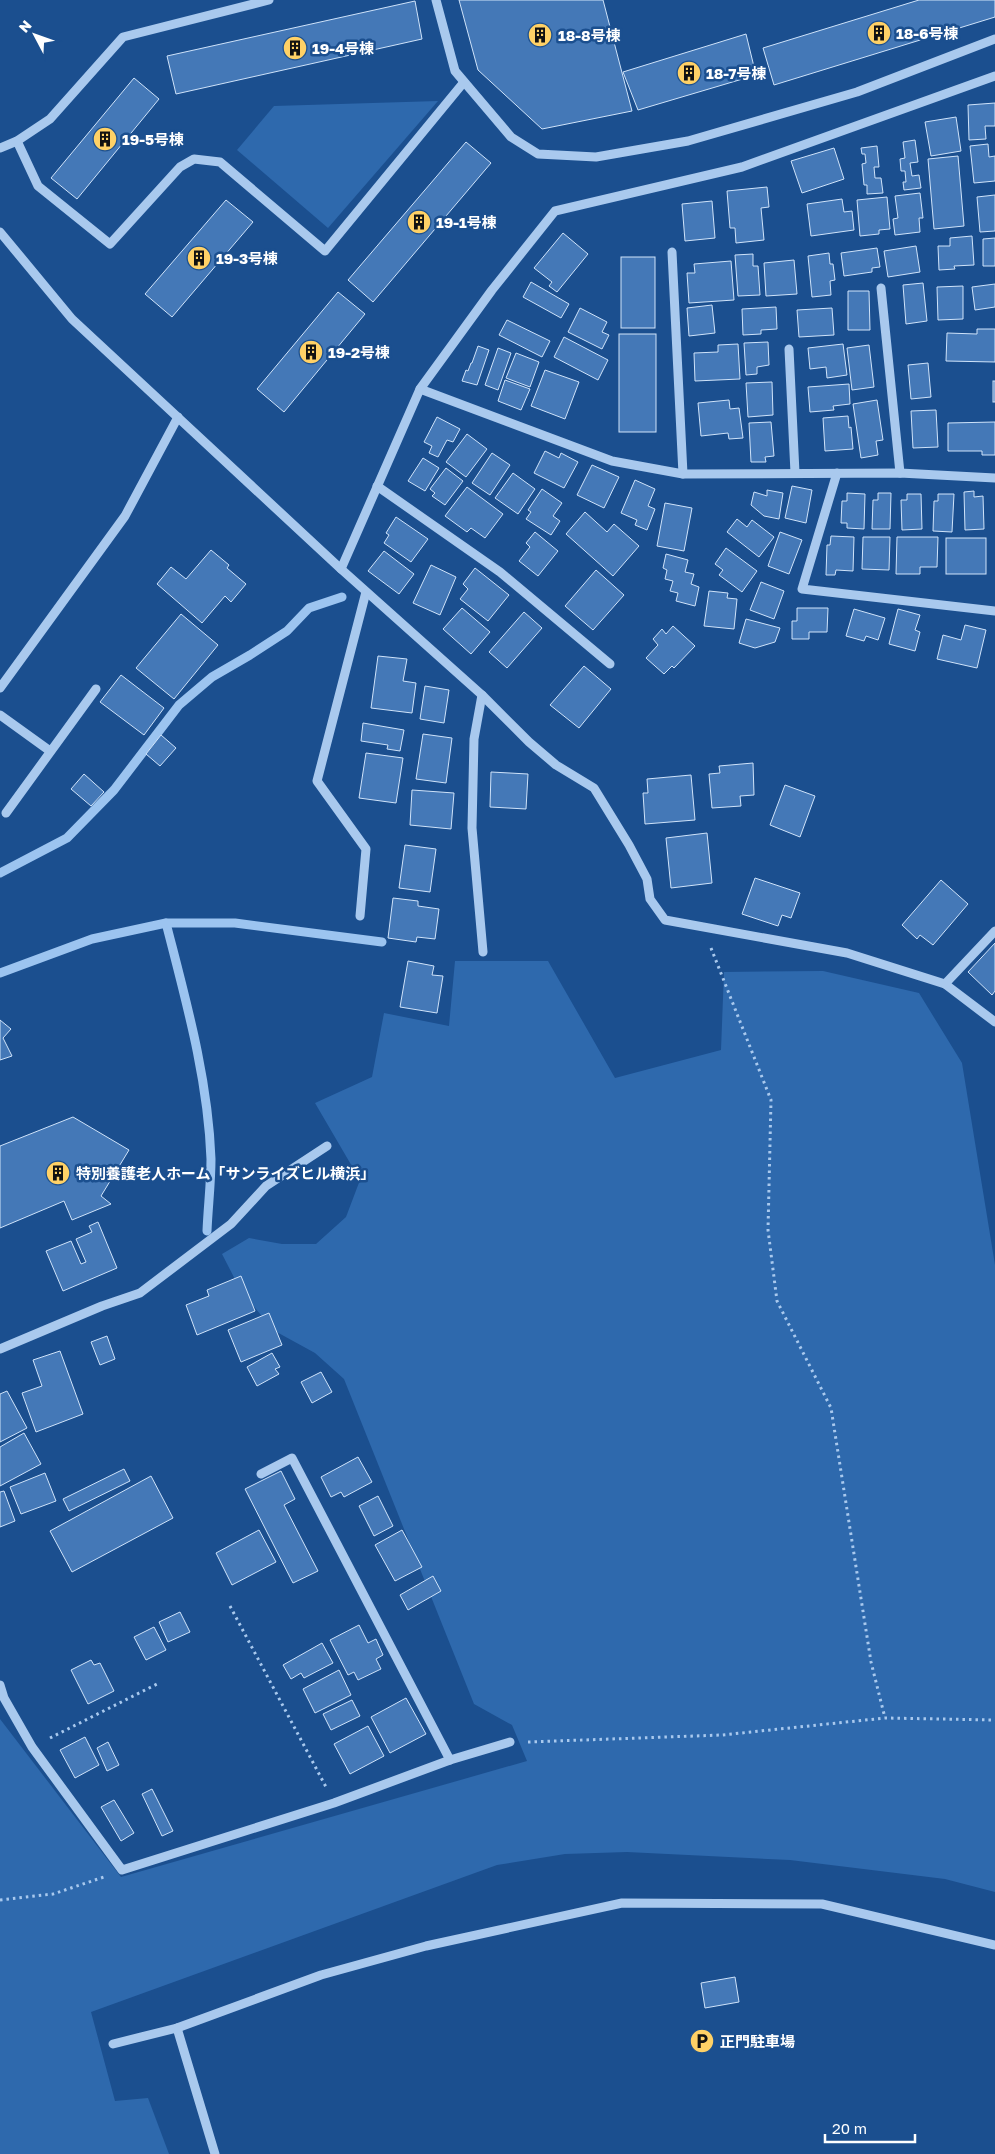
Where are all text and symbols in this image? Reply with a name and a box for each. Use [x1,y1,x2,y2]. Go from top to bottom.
north arrow [10,10,60,60]
text: N [15,17,35,36]
building icon: 18-6号棟 [866,20,892,46]
building icon: 18-8号棟 [527,22,553,48]
place label: 18-6号棟 [896,24,959,42]
place label: 18-8号棟 [558,26,621,44]
building icon: 19-4号棟 [282,35,308,61]
place label: 19-4号棟 [312,39,374,57]
building icon: 18-7号棟 [676,60,702,86]
place label: 18-7号棟 [706,64,766,82]
building icon: 19-5号棟 [92,126,118,152]
place label: 19-5号棟 [122,130,184,148]
building icon: 19-1号棟 [406,209,432,235]
place label: 19-1号棟 [436,213,497,231]
building icon: 19-3号棟 [186,245,212,271]
place label: 19-3号棟 [216,249,278,267]
building icon: 19-2号棟 [298,339,324,365]
place label: 19-2号棟 [328,343,390,361]
building icon: 特別養護老人ホーム「サンライズヒル横浜」 [45,1160,71,1186]
place label: 特別養護老人ホーム「サンライズヒル横浜」 [76,1164,375,1182]
parking icon: 正門駐車場 [689,2028,715,2054]
place label: 正門駐車場 [720,2032,795,2050]
scale bar [825,2112,915,2144]
text: 20 m [832,2119,867,2137]

